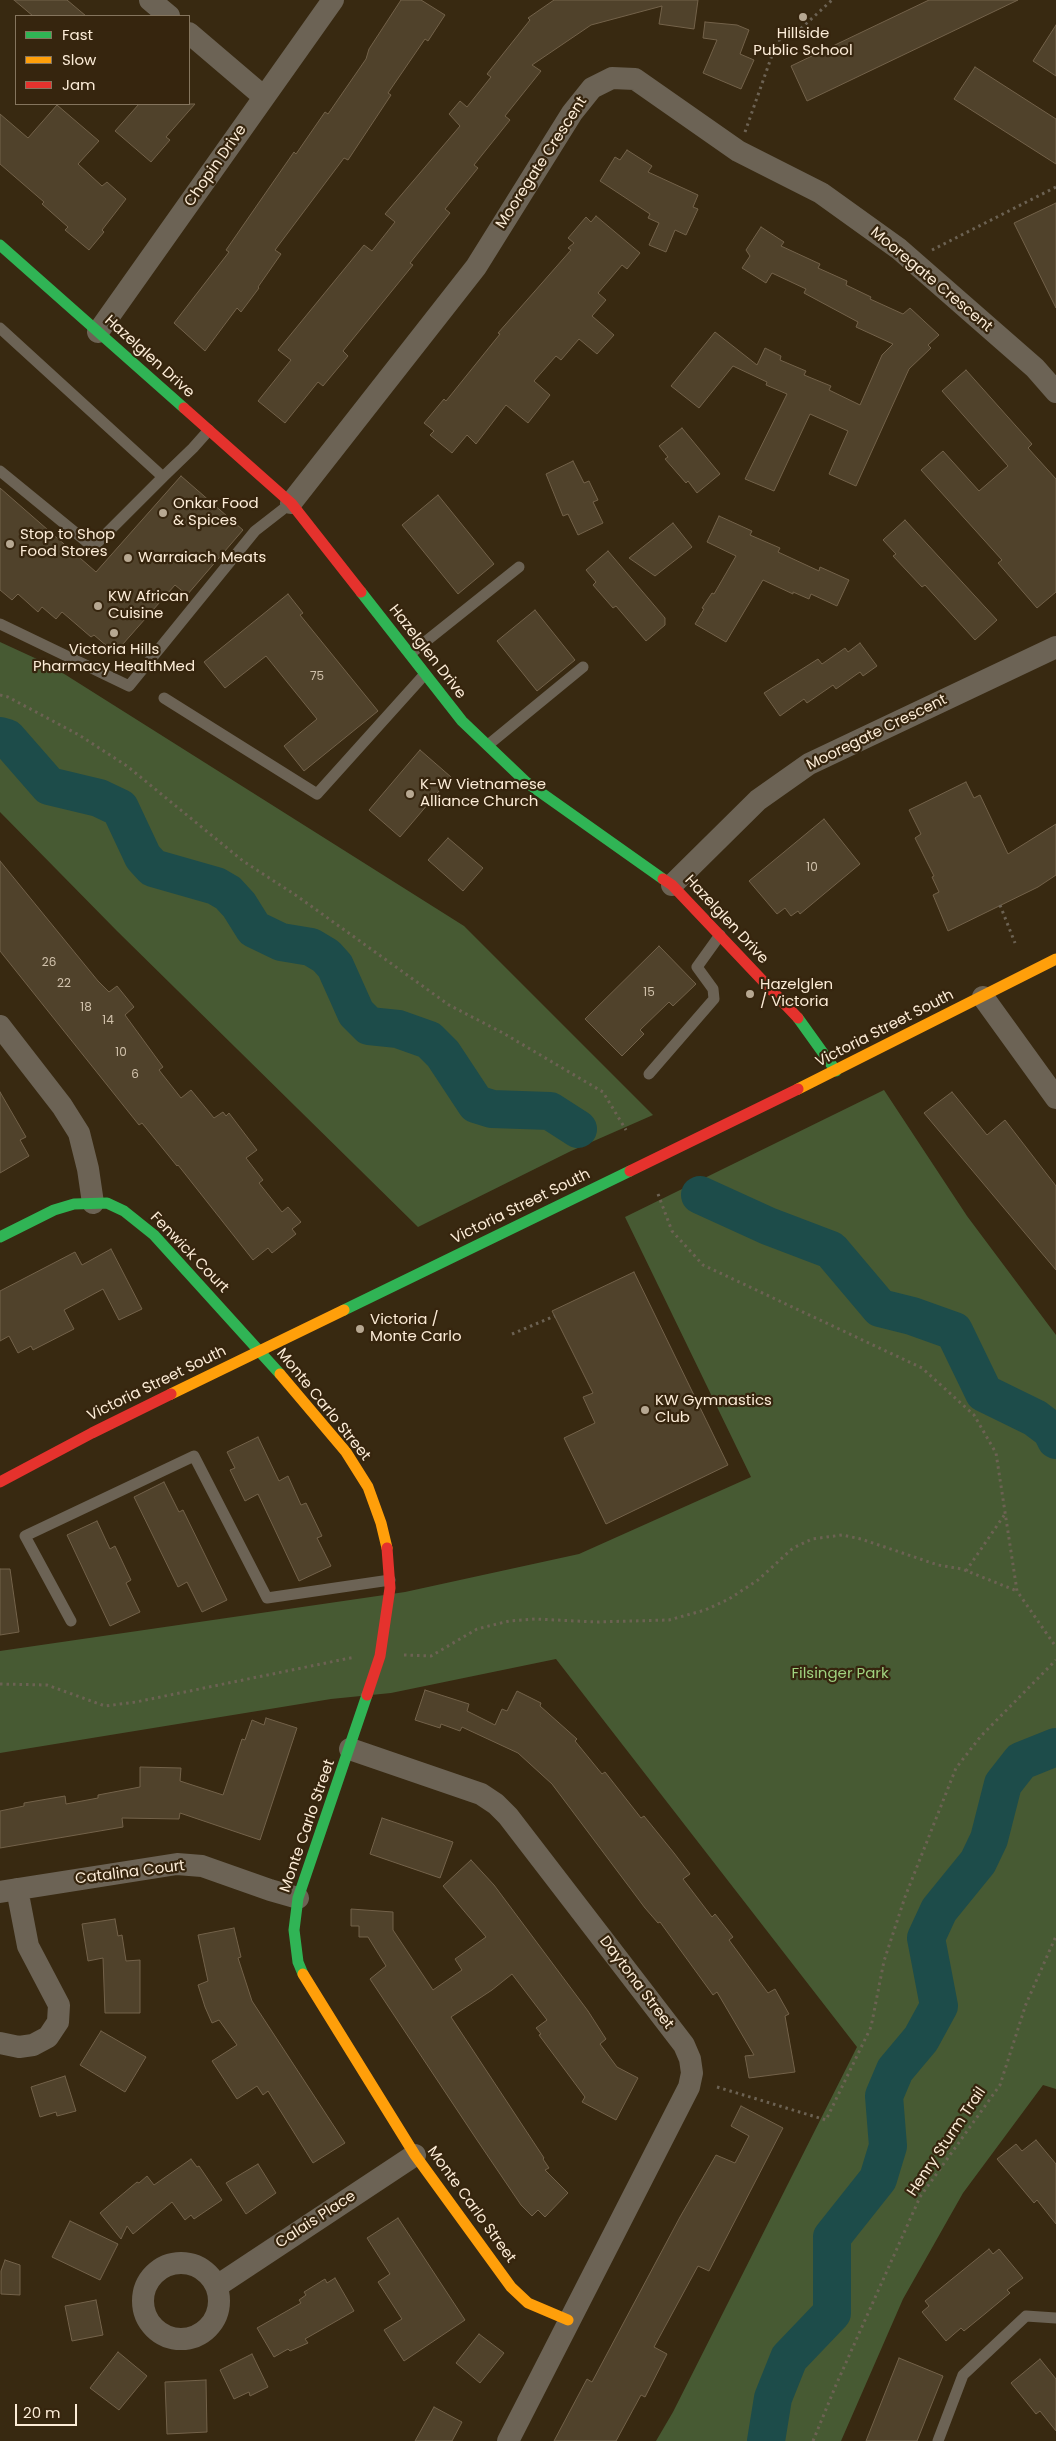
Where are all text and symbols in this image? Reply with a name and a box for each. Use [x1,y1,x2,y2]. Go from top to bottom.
marker: Hillside Public School [797,11,809,23]
legend [15,15,190,105]
text: Fast [62,24,93,45]
place label: Hillside Public School [753,25,853,60]
text: Slow [62,49,96,70]
text: Jam [62,74,96,95]
street label: Mooregate Crescent [493,94,591,232]
street label: Chopin Drive [181,122,251,210]
street label: Mooregate Crescent [866,224,996,336]
street label: Hazelglen Drive [100,312,198,402]
place label: Onkar Food & Spices [173,495,259,530]
marker: Onkar Food & Spices [157,507,169,519]
place label: Stop to Shop Food Stores [20,526,115,561]
marker: Stop to Shop Food Stores [4,538,16,550]
place label: Warraiach Meats [138,549,266,567]
marker: Warraiach Meats [122,552,134,564]
place label: KW African Cuisine [108,588,189,623]
marker: KW African Cuisine [92,600,104,612]
street label: Hazelglen Drive [385,601,469,703]
marker: Victoria Hills Pharmacy HealthMed [108,627,120,639]
place label: Victoria Hills Pharmacy HealthMed [33,641,195,676]
house number: 75 [310,670,324,684]
street label: Mooregate Crescent [804,691,950,775]
place label: K-W Vietnamese Alliance Church [420,776,546,811]
marker: K-W Vietnamese Alliance Church [404,788,416,800]
house number: 10 [806,861,818,875]
street label: Hazelglen Drive [680,872,772,968]
house number: 26 [42,956,56,970]
place label: Hazelglen / Victoria [760,976,833,1011]
house number: 22 [57,977,71,991]
house number: 15 [643,986,655,1000]
street label: Victoria Street South [813,986,957,1072]
marker: Hazelglen / Victoria [744,988,756,1000]
house number: 18 [80,1001,92,1015]
house number: 14 [102,1014,114,1028]
house number: 10 [115,1046,127,1060]
house number: 6 [131,1068,139,1082]
street label: Victoria Street South [449,1166,593,1248]
street label: Fenwick Court [146,1209,232,1297]
place label: Victoria / Monte Carlo [370,1311,461,1346]
marker: Victoria / Monte Carlo [354,1323,366,1335]
street label: Victoria Street South [85,1343,229,1425]
street label: Monte Carlo Street [272,1345,374,1465]
place label: KW Gymnastics Club [655,1392,772,1427]
marker: KW Gymnastics Club [639,1404,651,1416]
park label: Filsinger Park [791,1665,889,1683]
street label: Monte Carlo Street [277,1757,339,1895]
street label: Catalina Court [74,1857,186,1889]
street label: Daytona Street [595,1933,677,2033]
street label: Henry Sturm Trail [904,2084,990,2200]
street label: Monte Carlo Street [423,2143,519,2267]
street label: Calais Place [273,2187,359,2253]
scale bar [18,2394,80,2426]
text: 20 m [23,2402,61,2423]

